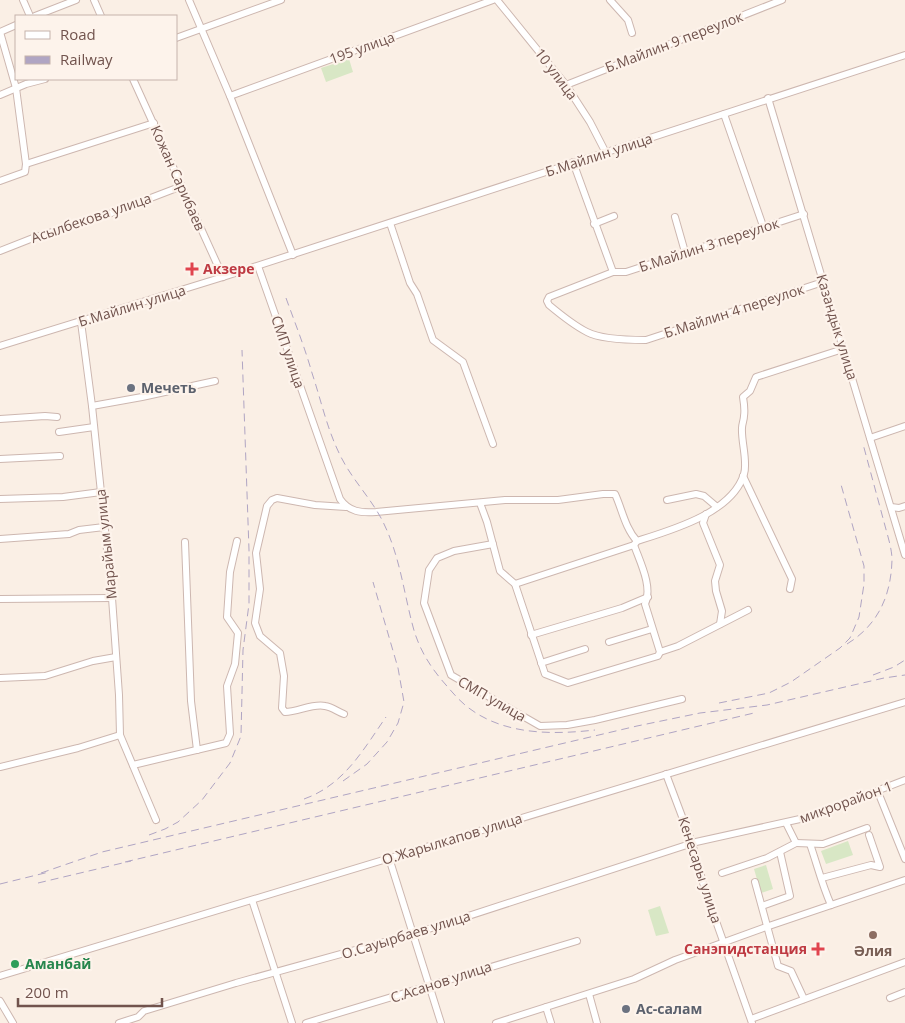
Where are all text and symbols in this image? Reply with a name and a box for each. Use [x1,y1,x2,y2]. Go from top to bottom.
street label: Б.Майлин 9 переулок [602,6,746,77]
legend [15,15,178,80]
text: Road [60,24,96,44]
street label: 195 улица [327,27,397,68]
street label: 10 улица [531,44,582,103]
text: Railway [60,49,113,69]
street label: Кожан Сарибаев [147,122,210,234]
street label: Б.Майлин улица [543,128,655,181]
street label: Асылбекова улица [28,188,154,247]
street label: Б.Майлин 3 переулок [636,213,782,276]
place label: Акзере [203,259,255,278]
marker: Акзере [185,262,199,276]
street label: Казандык улица [812,272,863,382]
street label: Б.Майлин 4 переулок [661,279,807,342]
street label: Б.Майлин улица [76,280,188,331]
street label: СМП улица [267,313,310,391]
place label: Мечеть [141,378,197,397]
marker: Мечеть [125,382,137,394]
street label: Марайым улица [90,488,121,600]
street label: СМП улица [455,671,530,726]
street label: микрорайон 1 [797,776,895,827]
street label: О.Жарылкапов улица [379,808,524,869]
street label: Кенесары улица [674,814,727,926]
street label: О.Сауырбаев улица [339,906,473,963]
marker: Әлия [867,929,879,941]
place label: Санэпидстанция [684,939,807,958]
place label: Әлия [854,941,892,960]
marker: Санэпидстанция [811,942,825,956]
place label: Аманбай [25,954,91,973]
street label: С.Асанов улица [388,956,494,1007]
marker: Аманбай [9,958,21,970]
scale bar [18,976,161,1008]
text: 200 m [25,982,69,1002]
place label: Ас-салам [636,999,702,1018]
marker: Ас-салам [620,1003,632,1015]

